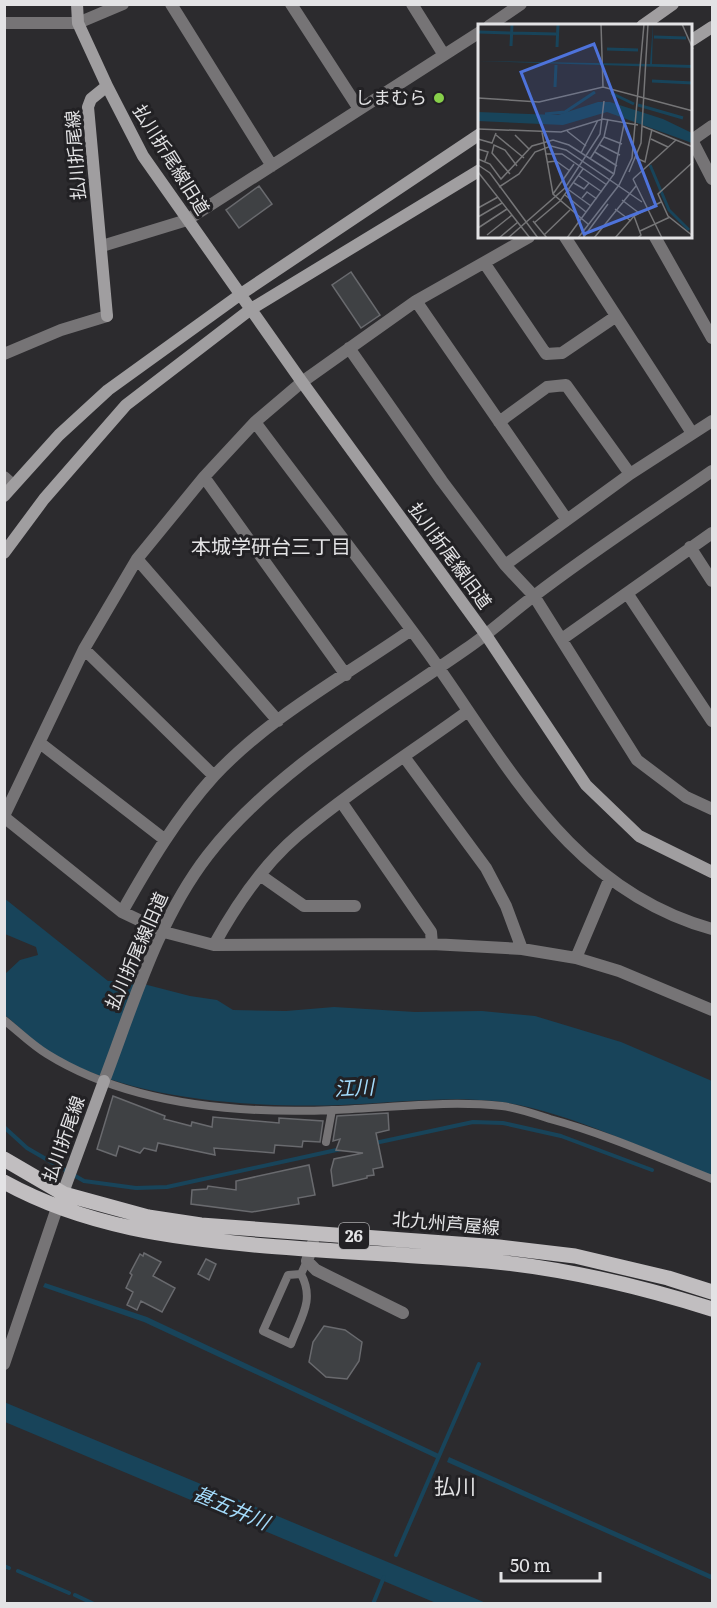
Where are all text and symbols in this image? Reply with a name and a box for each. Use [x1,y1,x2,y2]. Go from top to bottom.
inset map [478,24,693,238]
place label: しまむら [355,83,427,110]
marker: しまむら [432,91,446,105]
street label: 払川折尾線旧道 [127,99,217,220]
street label: 払川折尾線 [58,109,91,201]
street label: 払川折尾線旧道 [403,496,499,614]
district label: 本城学研台三丁目 [191,530,351,560]
street label: 払川折尾線旧道 [98,887,174,1013]
water label: 江川 [333,1070,377,1102]
street label: 払川折尾線 [35,1092,91,1185]
street label: 北九州芦屋線 [391,1204,501,1241]
road number: 26 [339,1223,369,1249]
district label: 払川 [434,1469,476,1500]
water label: 甚五井川 [189,1477,276,1536]
scale bar [501,1545,600,1583]
text: 50 m [510,1551,551,1578]

